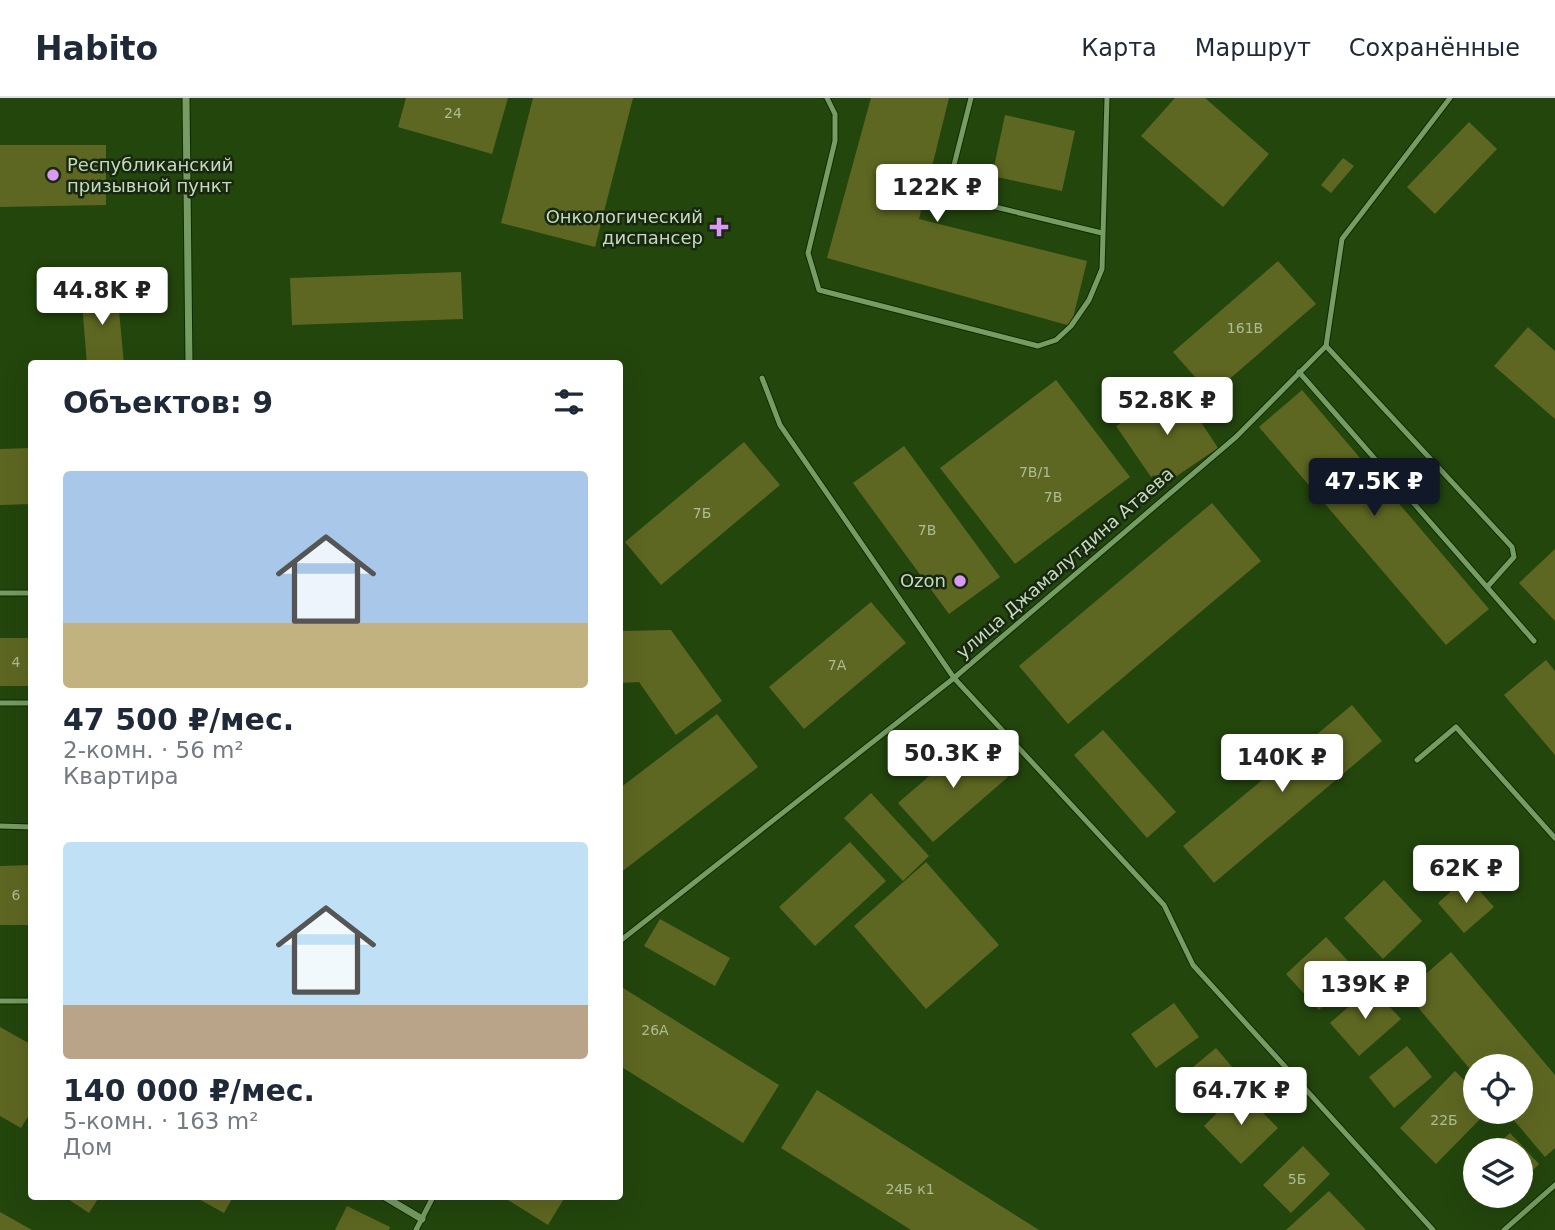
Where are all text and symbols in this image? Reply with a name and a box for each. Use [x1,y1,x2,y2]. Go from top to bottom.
text: Habito [35,29,158,68]
text: Карта [1081,34,1157,62]
text: Маршрут [1195,34,1311,62]
text: Сохранённые [1349,34,1520,62]
house number: 24 [444,105,462,121]
place label: Республиканский призывной пункт [67,154,233,196]
pin: 122K ₽ [880,164,994,224]
marker: Республиканский призывной пункт [45,167,61,183]
text: 122K ₽ [892,174,982,200]
place label: Онкологический диспансер [546,206,703,248]
marker: Онкологический диспансер [709,217,729,237]
pin: 44.8K ₽ [37,268,167,327]
text: 44.8K ₽ [53,277,151,303]
house number: 161В [1227,320,1263,336]
pin: 52.8K ₽ [1102,378,1232,437]
icon: filters [550,383,588,421]
text: Объектов: 9 [63,385,273,420]
text: 52.8K ₽ [1118,387,1216,413]
pin: 47.5K ₽ [1309,458,1439,518]
street label: улица Джамалутдина Атаева [952,463,1177,663]
house number: 7В/1 [1019,464,1051,480]
text: 47.5K ₽ [1325,468,1423,494]
house number: 7В [1044,489,1062,505]
house number: 7Б [693,505,711,521]
icon: home [263,516,389,642]
house number: 7В [918,522,936,538]
place label: Ozon [900,570,946,591]
marker: Ozon [952,573,968,589]
house number: 4 [12,654,21,670]
house number: 7А [828,657,847,673]
text: 47 500 ₽/мес. [63,702,294,737]
pin: 50.3K ₽ [888,730,1018,790]
pin: 140K ₽ [1225,734,1339,794]
text: 2-комн. · 56 m² [63,737,244,763]
text: 50.3K ₽ [904,740,1002,766]
text: 140K ₽ [1237,744,1327,770]
text: Квартира [63,763,179,789]
pin: 62K ₽ [1417,846,1515,905]
text: 62K ₽ [1429,855,1503,881]
house number: 6 [12,887,21,903]
icon: home [263,887,389,1013]
pin: 139K ₽ [1308,962,1422,1021]
text: 139K ₽ [1320,971,1410,997]
house number: 26А [641,1022,669,1038]
map controls [1463,1054,1533,1208]
button: locate [1463,1054,1533,1124]
pin: 64.7K ₽ [1176,1068,1306,1127]
text: 140 000 ₽/мес. [63,1073,315,1108]
text: 64.7K ₽ [1192,1077,1290,1103]
text: 5-комн. · 163 m² [63,1108,258,1134]
house number: 22Б [1430,1112,1458,1128]
text: Дом [63,1134,112,1160]
button: layers [1463,1138,1533,1208]
house number: 5Б [1288,1171,1306,1187]
house number: 24Б к1 [885,1181,935,1197]

